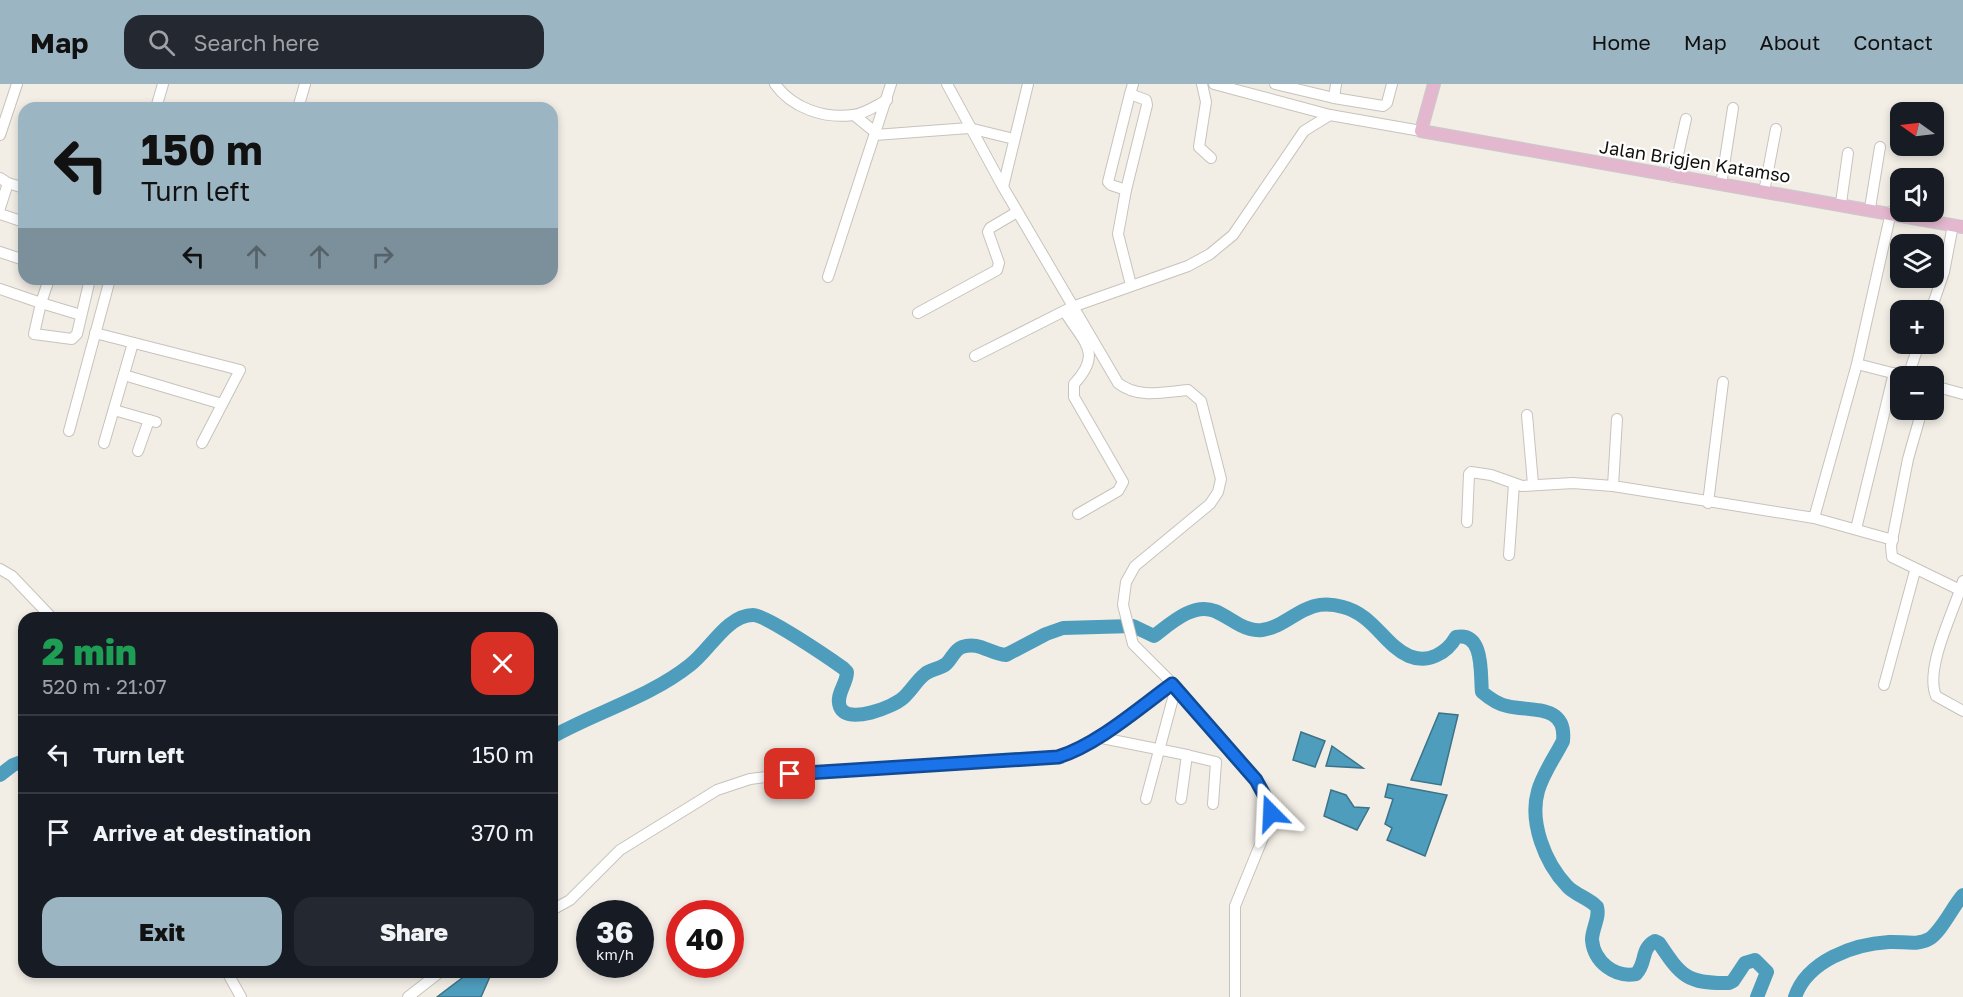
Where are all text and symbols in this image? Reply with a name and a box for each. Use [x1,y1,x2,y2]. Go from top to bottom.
search box [124,15,544,69]
text: Map [30,26,88,59]
icon: search [145,26,178,59]
text: Search here [193,29,319,56]
text: Home [1591,29,1651,55]
text: Map [1684,29,1727,55]
text: About [1760,29,1820,55]
text: Contact [1853,29,1933,55]
north arrow [1890,102,1944,156]
map controls [1890,102,1944,420]
text: 150 m [141,124,263,174]
icon: left [42,126,120,204]
street label: Jalan Brigjen Katamso [1598,135,1792,187]
button: sound [1890,168,1944,222]
text: Turn left [141,175,250,207]
button: layers [1890,234,1944,288]
icon: left [177,240,210,273]
icon: ahead [240,240,273,273]
icon: ahead [303,240,336,273]
icon: right [366,240,399,273]
button: + [1890,300,1944,354]
button: − [1890,366,1944,420]
text: 2 min [42,630,137,673]
button: close [471,632,534,695]
text: 520 m · 21:07 [42,674,167,698]
icon: left [42,738,75,771]
text: Turn left [93,741,184,768]
text: 150 m [472,741,534,768]
pin [764,748,815,799]
icon: arrive [773,757,806,790]
position arrow [1239,781,1303,845]
icon: arrive [42,816,75,849]
text: Arrive at destination [93,819,311,846]
text: 370 m [471,819,534,846]
button: Exit [42,897,282,966]
button: Share [294,897,534,966]
speed limit sign: 40 [666,900,744,978]
text: 36 [596,914,634,950]
text: km/h [596,945,634,963]

